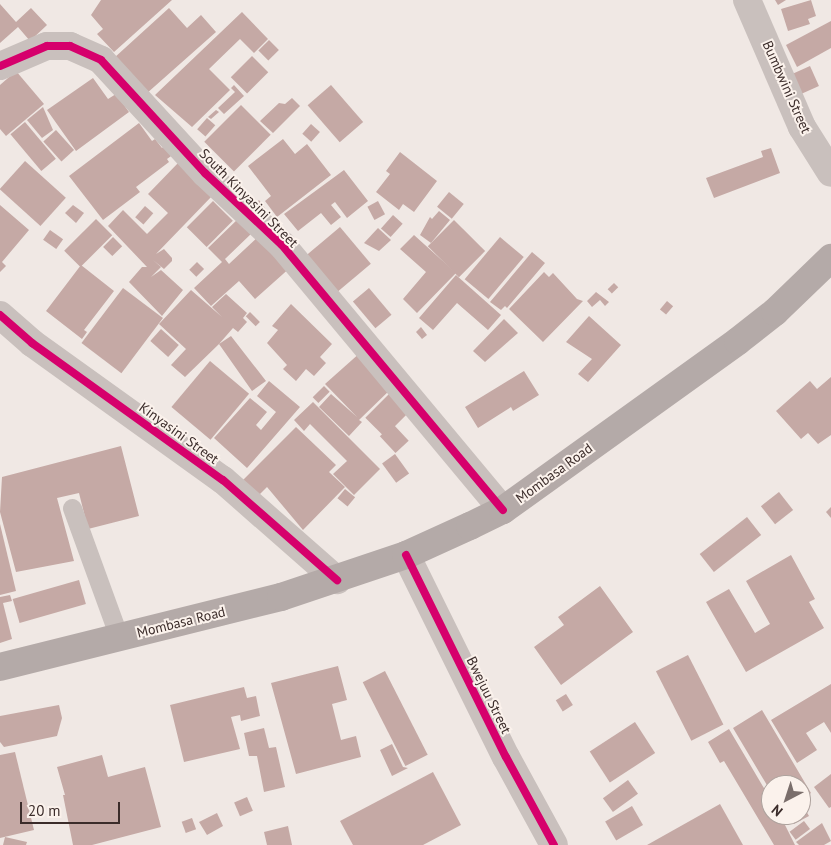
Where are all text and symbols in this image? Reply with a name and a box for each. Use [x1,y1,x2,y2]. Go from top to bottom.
street label: Bumbwini Street [759,38,815,136]
street label: South Kinyasini Street [196,145,302,251]
street label: Kinyasini Street [136,399,222,467]
street label: Mombasa Road [512,440,596,506]
street label: Mombasa Road [135,603,227,641]
street label: Bwejuu Street [463,654,515,736]
north arrow [761,775,811,825]
scale bar [22,792,122,824]
text: 20 m [28,801,61,820]
text: N [768,801,786,821]

